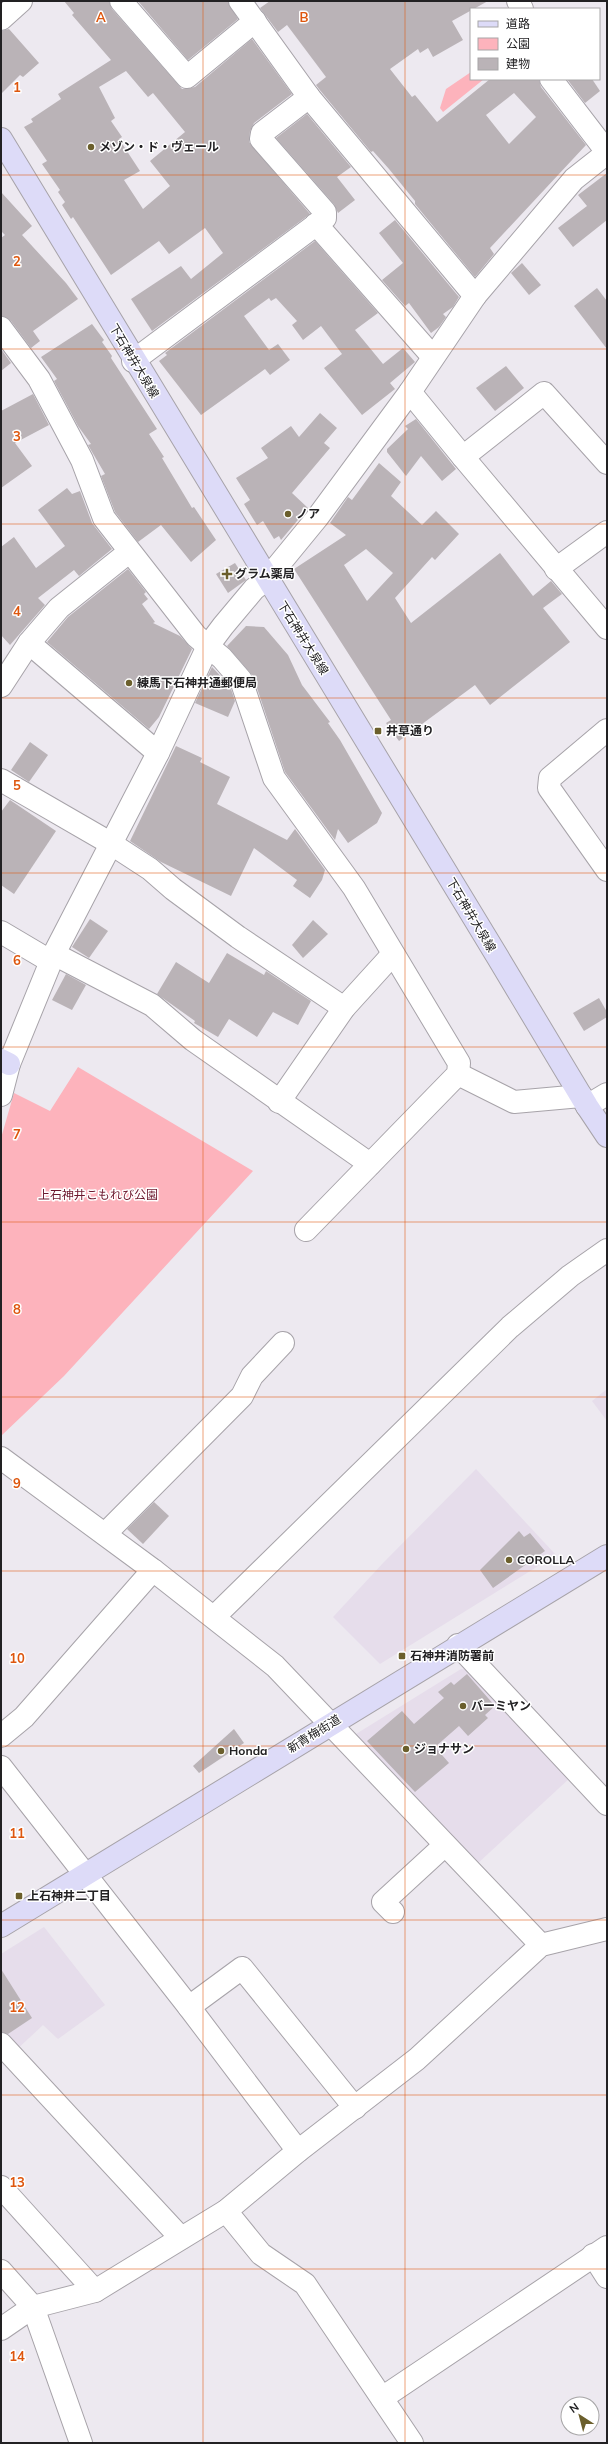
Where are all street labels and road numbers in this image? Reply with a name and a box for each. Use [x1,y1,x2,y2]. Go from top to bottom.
street label: 下石神井大泉線 [106,321,162,401]
street label: 下石神井大泉線 [275,598,332,677]
street label: 下石神井大泉線 [443,875,499,955]
street label: 新青梅街道 [284,1711,343,1756]

